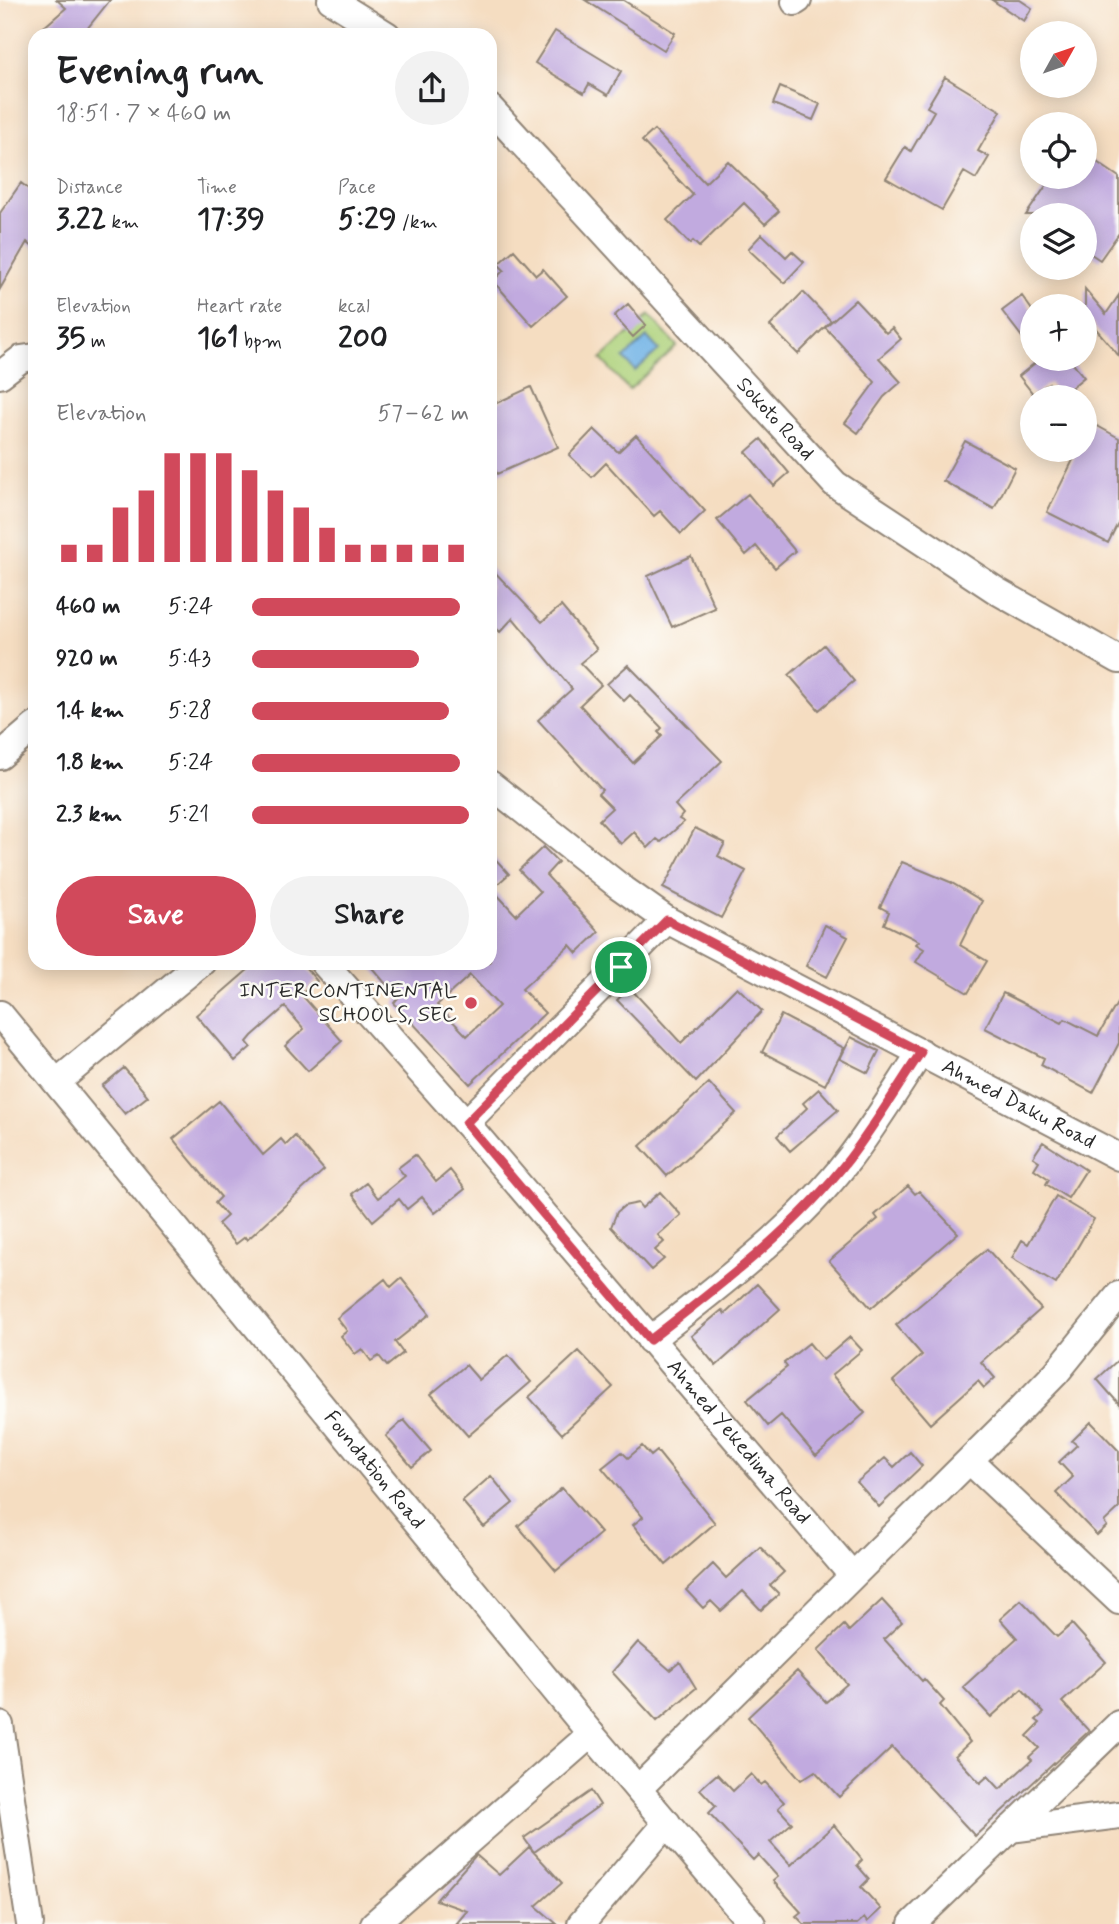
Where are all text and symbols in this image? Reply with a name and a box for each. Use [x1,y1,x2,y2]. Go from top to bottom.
north arrow [1020,21,1097,98]
map controls [1020,21,1097,462]
text: Evening run [56,48,263,97]
button: share [395,51,469,125]
text: 18:51 · 7 × 460 m [56,99,231,129]
button: locate [1020,112,1097,189]
text: Distance [56,175,123,200]
text: Time [197,175,237,200]
text: Pace [338,175,376,200]
text: 3.22 [56,200,106,239]
text: 17:39 [197,200,265,239]
text: 5:29 [338,200,397,239]
button: layers [1020,203,1097,280]
text: km [106,210,139,235]
text: /km [397,210,438,235]
text: Elevation [56,294,131,319]
text: Heart rate [197,294,282,319]
text: kcal [338,294,370,319]
button: + [1020,294,1097,371]
text: 35 [56,319,86,358]
text: 161 [197,319,239,358]
text: 200 [338,319,388,358]
text: m [86,329,106,354]
text: bpm [239,329,282,354]
street label: Sokoto Road [730,371,821,467]
button: − [1020,385,1097,462]
text: Elevation [56,399,147,429]
text: 57–62 m [377,399,469,429]
text: 460 m [56,592,120,622]
text: 5:24 [168,592,213,622]
text: 920 m [56,644,118,674]
text: 5:43 [168,644,211,674]
text: 1.4 km [56,696,124,726]
text: 5:28 [168,696,212,726]
text: 1.8 km [56,748,124,778]
text: 5:24 [168,748,213,778]
text: 2.3 km [56,800,122,830]
text: 5:21 [168,800,209,830]
button: Save [56,876,256,956]
button: Share [270,876,469,956]
pin [591,937,651,997]
icon: arrive [602,948,640,986]
place label: INTERCONTINENTAL SCHOOLS, SEC [239,977,457,1029]
marker: INTERCONTINENTAL SCHOOLS, SEC [463,995,479,1011]
street label: Ahmed Daku Road [937,1052,1100,1156]
street label: Ahmed Yekedima Road [660,1354,817,1531]
street label: Foundation Road [317,1405,431,1535]

